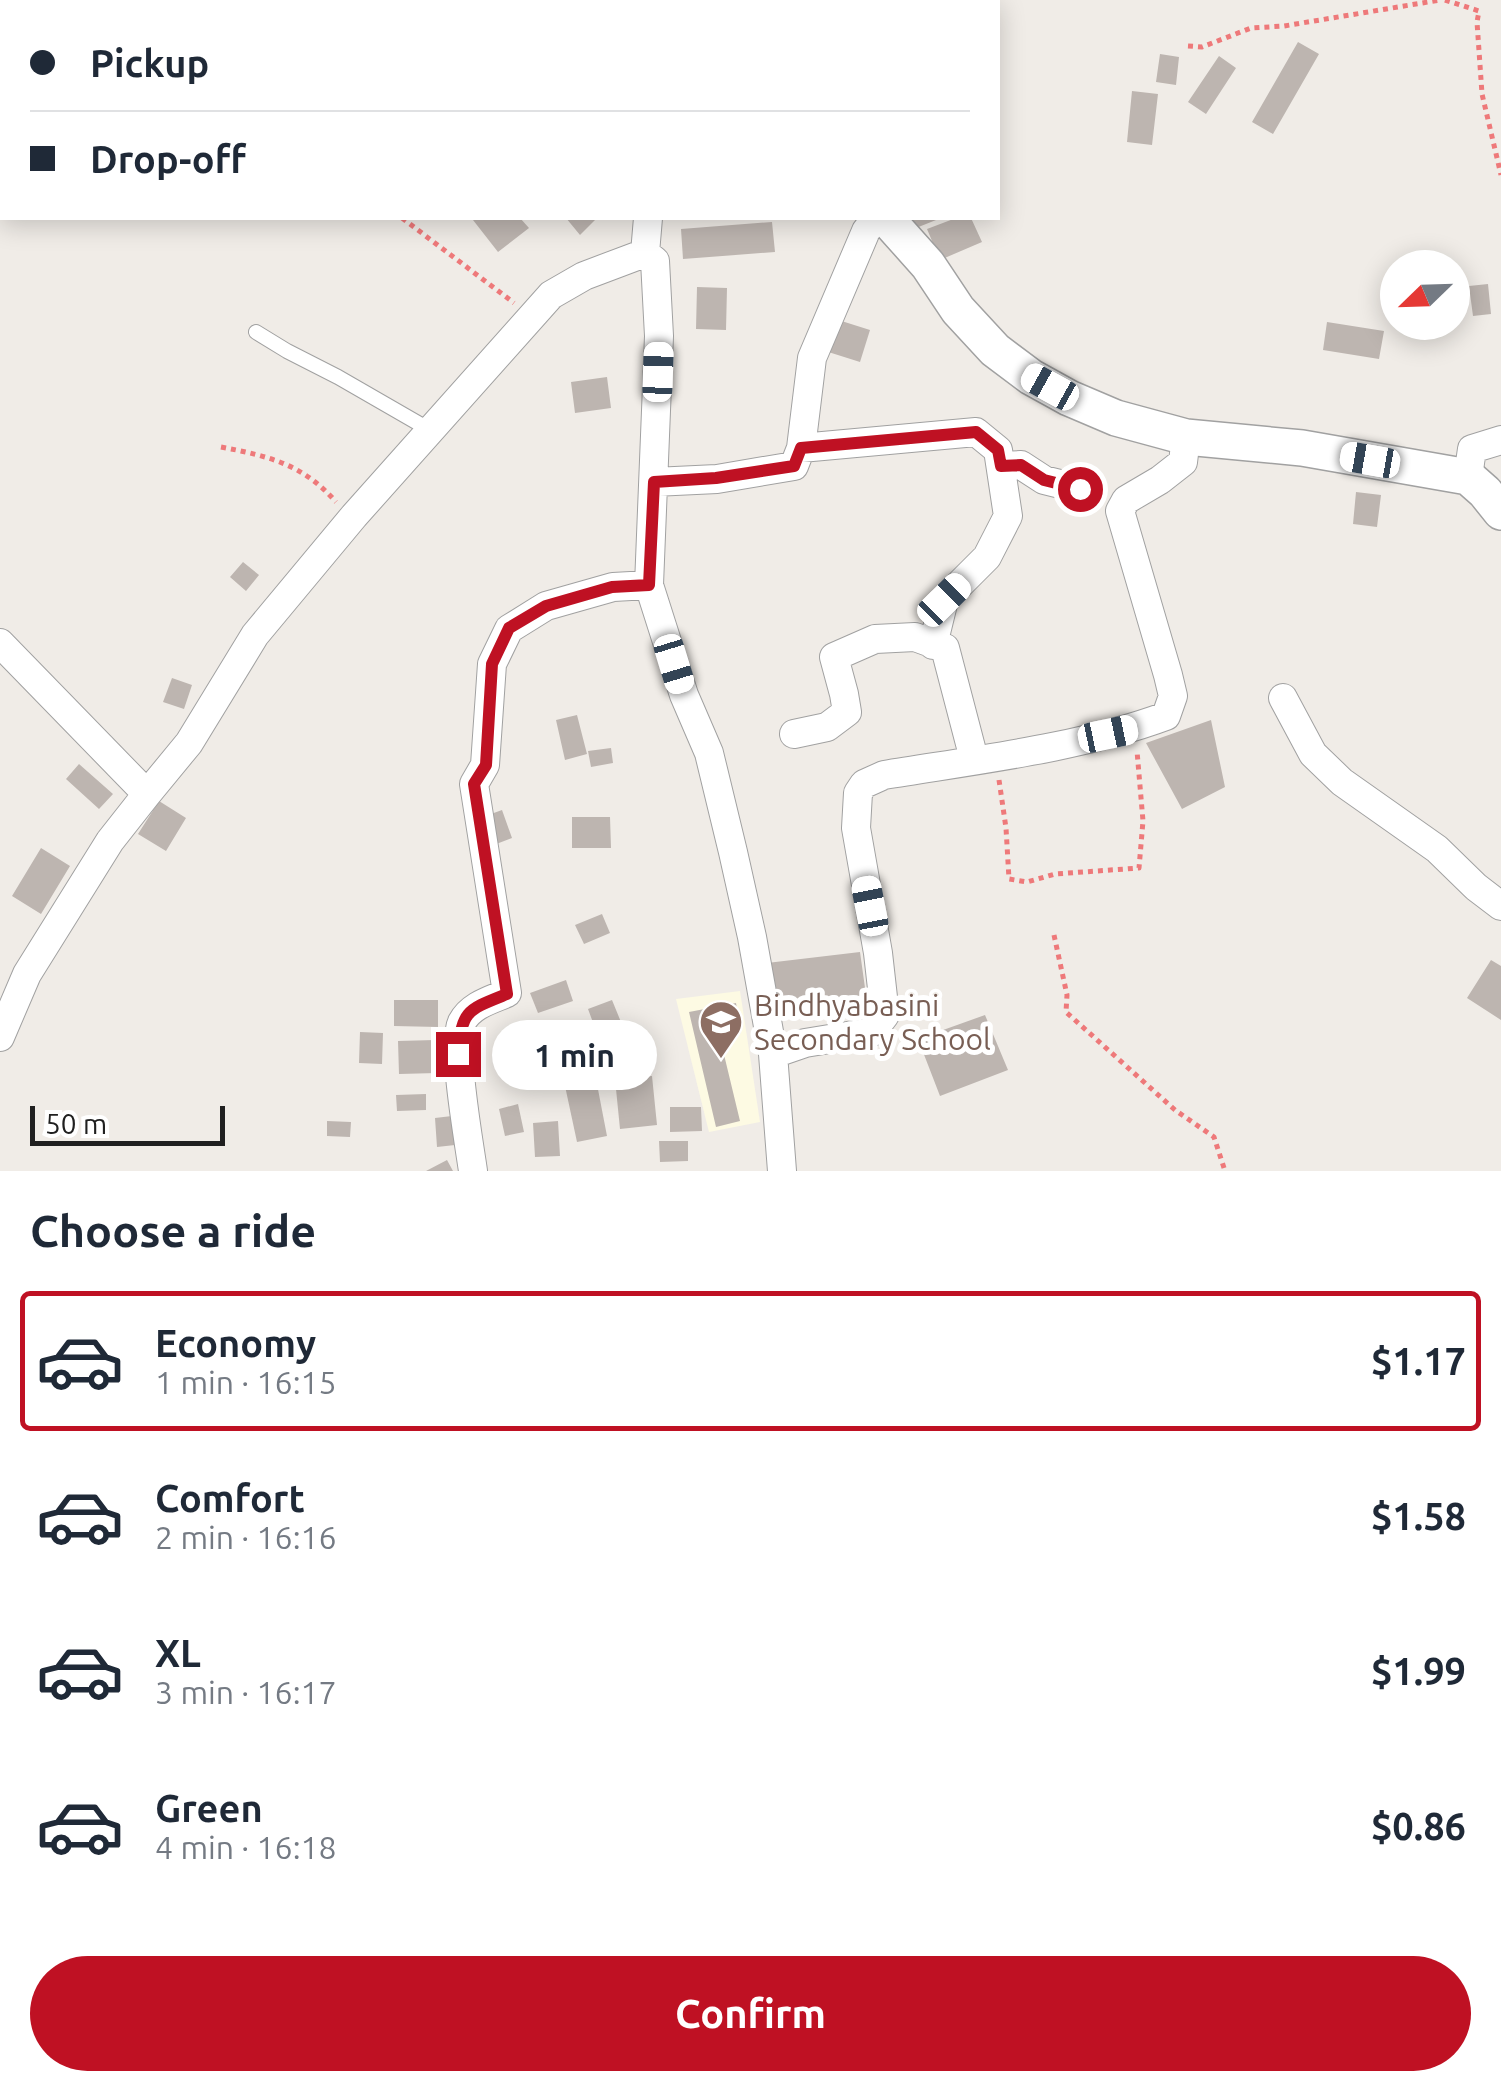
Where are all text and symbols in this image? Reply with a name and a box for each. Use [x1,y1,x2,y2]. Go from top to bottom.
text: Pickup [90,42,209,84]
text: Drop-off [90,138,246,180]
north arrow [1380,250,1470,340]
map controls [1380,250,1470,340]
car [642,341,674,403]
car [1016,359,1084,415]
car [1338,440,1402,480]
route start [1058,467,1103,512]
car [912,568,976,632]
car [651,631,697,697]
car [1076,713,1140,755]
car [850,874,890,938]
place label: Bindhyabasini Secondary School [754,988,991,1056]
school or university icon: Bindhyabasini Secondary School [698,999,744,1060]
callout: 1 min [493,1019,658,1089]
route end [436,1032,481,1077]
text: 1 min [534,1037,615,1073]
scale bar [30,1101,225,1146]
text: 50 m [45,1108,107,1139]
text: Choose a ride [30,1205,316,1256]
icon: car [35,1316,125,1406]
text: Economy [155,1322,316,1364]
text: $1.17 [1371,1340,1466,1382]
text: 1 min · 16:15 [155,1364,337,1400]
icon: car [35,1471,125,1561]
text: Comfort [155,1477,305,1519]
text: $1.58 [1371,1495,1466,1537]
text: 2 min · 16:16 [155,1519,337,1555]
icon: car [35,1626,125,1716]
text: XL [155,1632,201,1674]
text: $1.99 [1371,1650,1466,1692]
text: 3 min · 16:17 [155,1674,337,1710]
icon: car [35,1781,125,1871]
text: Green [155,1787,263,1829]
text: $0.86 [1371,1805,1466,1847]
text: 4 min · 16:18 [155,1829,337,1865]
button: Confirm [30,1956,1471,2071]

